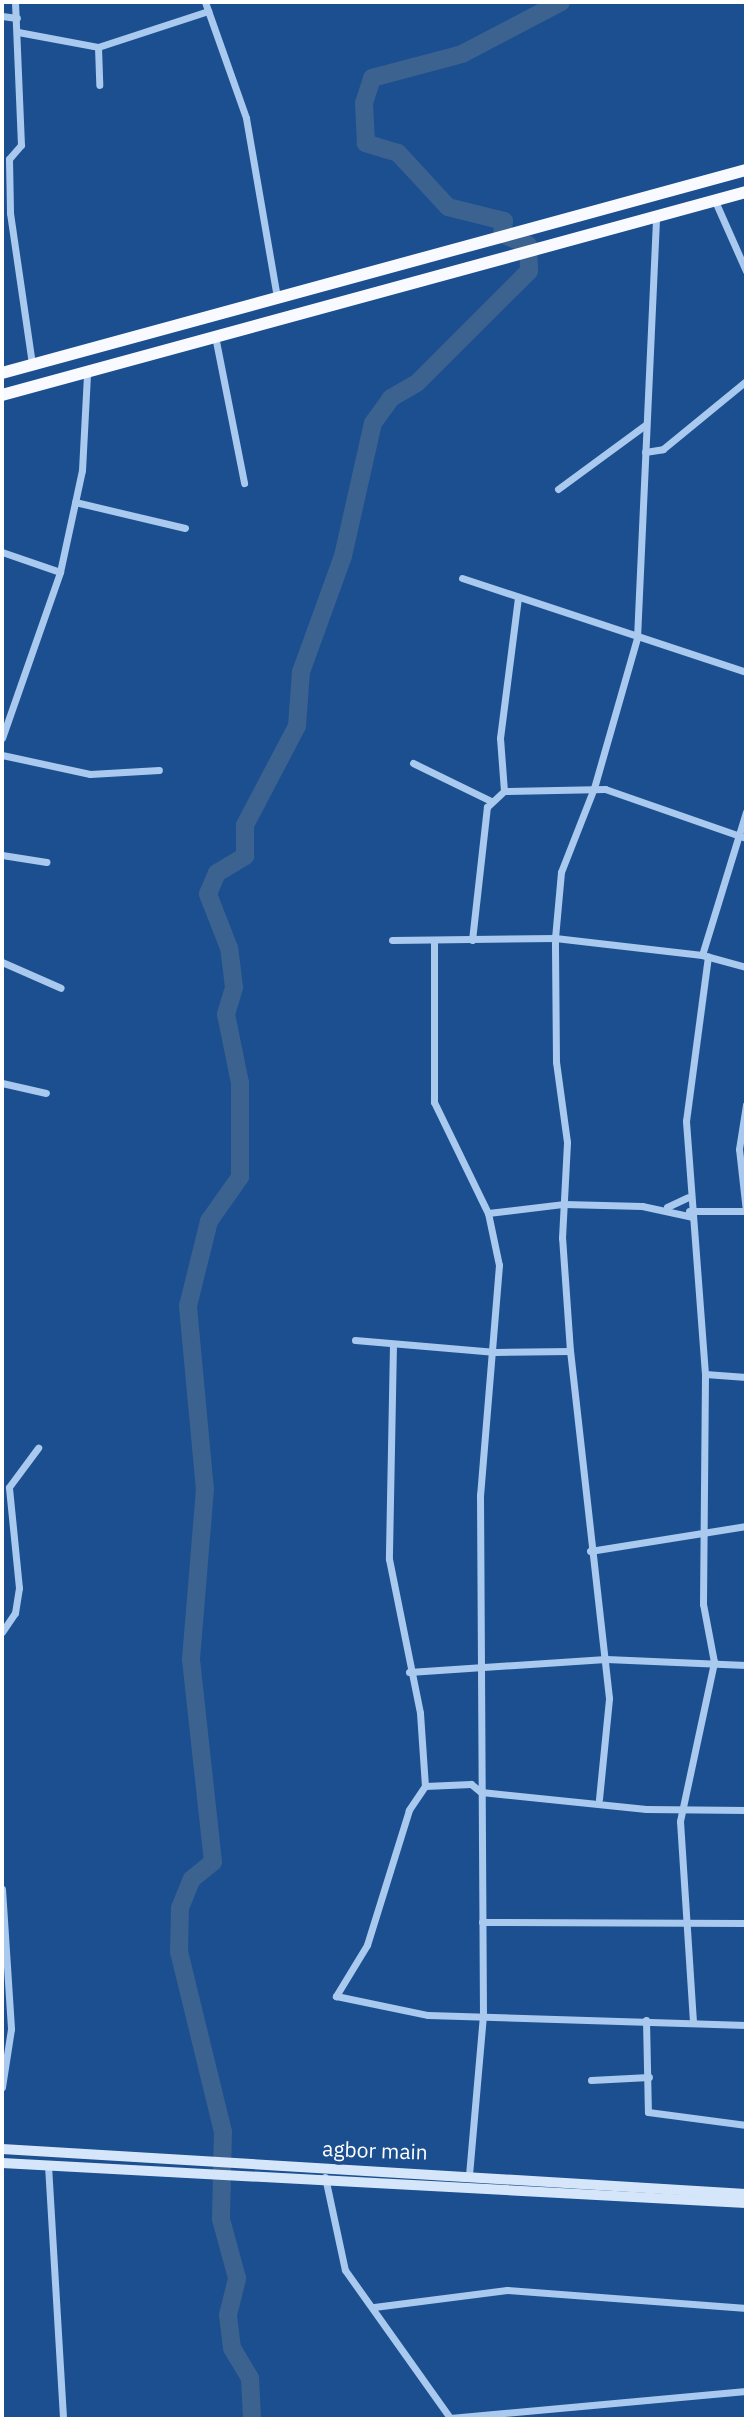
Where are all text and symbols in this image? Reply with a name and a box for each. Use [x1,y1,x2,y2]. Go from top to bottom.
street label: agbor main [322,2136,428,2164]

